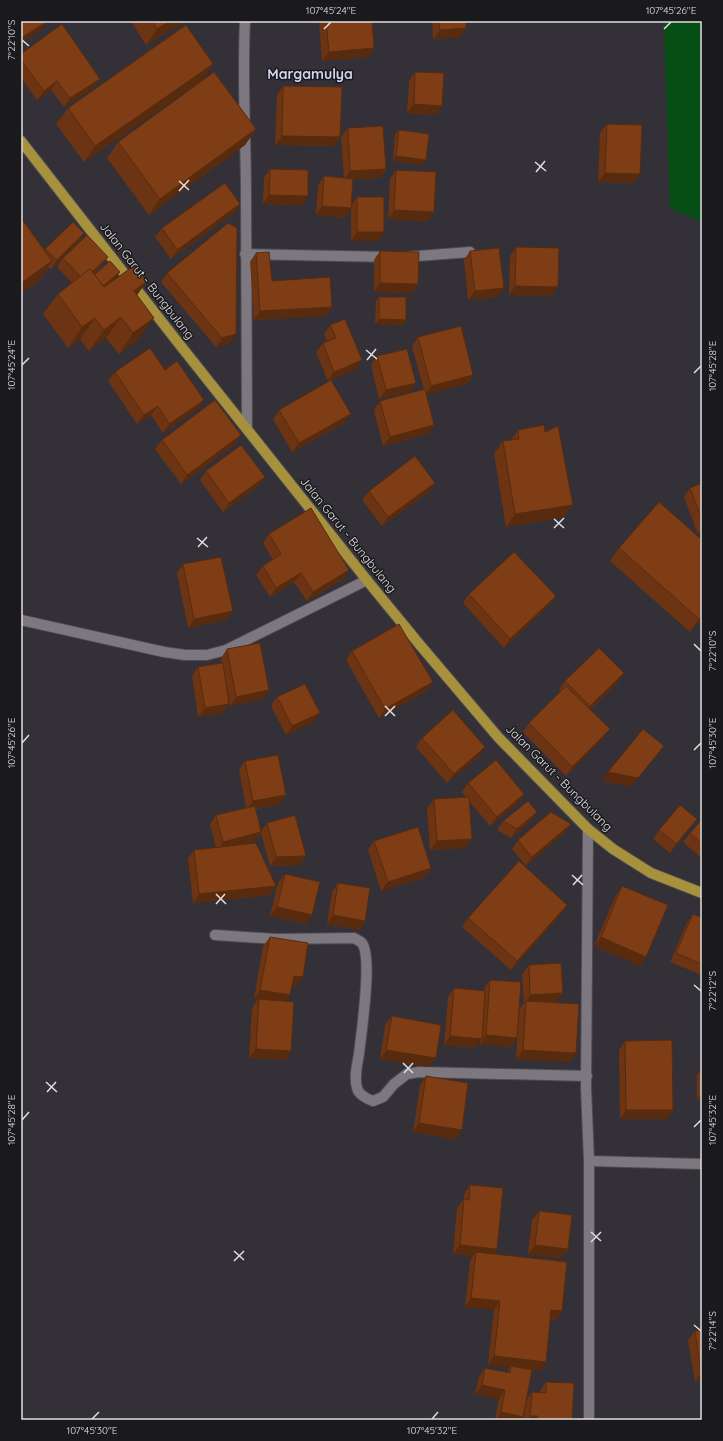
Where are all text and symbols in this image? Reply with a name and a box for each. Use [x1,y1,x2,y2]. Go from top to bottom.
text: 107°45'24"E [306,4,357,17]
text: 107°45'26"E [646,4,697,17]
text: 7°22'10"S [5,19,18,60]
district label: Margamulya [267,65,353,83]
street label: Jalan Garut - Bungbulang [97,219,198,342]
text: 107°45'24"E [5,339,18,390]
text: 107°45'28"E [706,340,719,391]
street label: Jalan Garut - Bungbulang [297,474,400,596]
text: 7°22'10"S [706,630,719,671]
text: 107°45'26"E [5,717,18,768]
text: 107°45'30"E [706,717,719,768]
street label: Jalan Garut - Bungbulang [503,721,616,834]
text: 7°22'12"S [706,971,719,1011]
text: 107°45'28"E [5,1094,18,1145]
text: 107°45'32"E [706,1094,719,1145]
text: 7°22'14"S [706,1311,719,1351]
text: 107°45'30"E [67,1424,118,1437]
text: 107°45'32"E [407,1424,458,1437]

